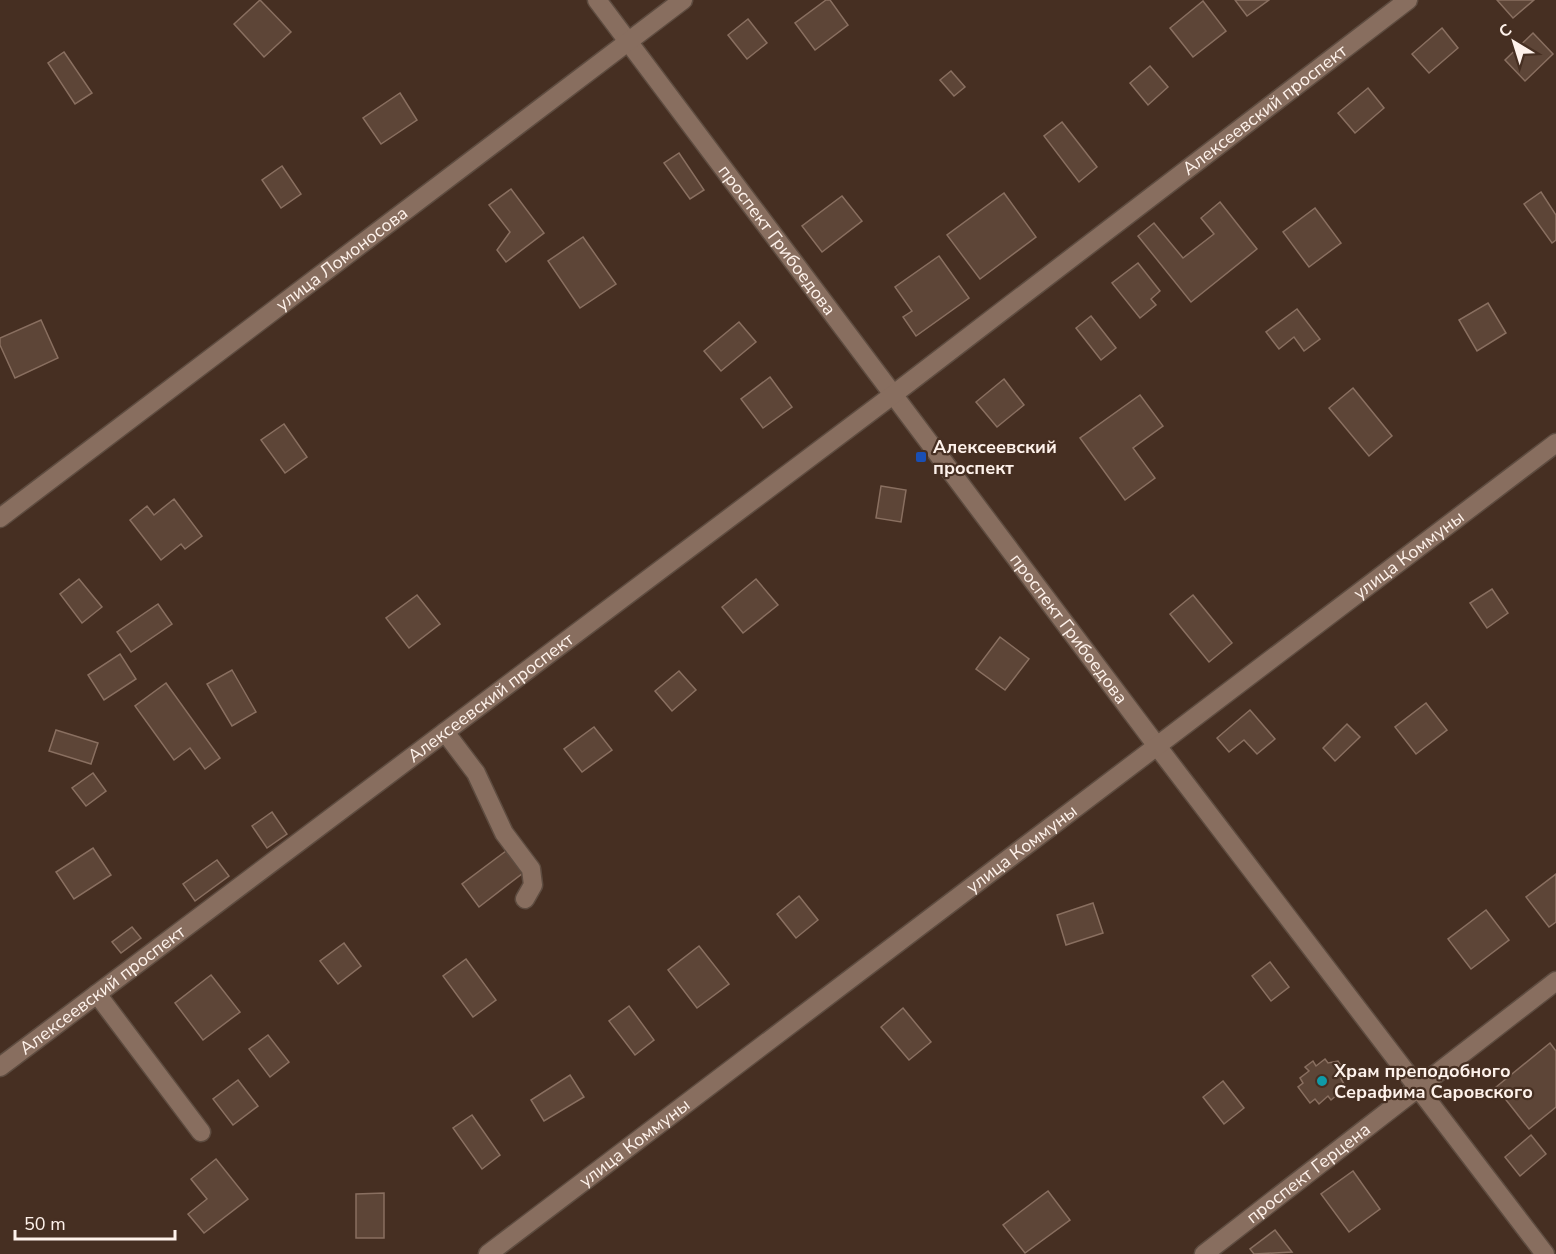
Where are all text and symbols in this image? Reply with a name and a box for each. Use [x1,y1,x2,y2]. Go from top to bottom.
north arrow [1484,12,1544,72]
text: С [1494,19,1517,43]
street label: Алексеевский проспект [1177,39,1352,181]
street label: проспект Грибоедова [713,160,841,320]
street label: улица Ломоносова [271,201,413,317]
place label: Алексеевский проспект [933,435,1057,480]
marker: Алексеевский проспект [914,450,928,464]
street label: улица Коммуны [1348,505,1469,605]
street label: проспект Грибоедова [1005,548,1133,709]
street label: Алексеевский проспект [403,627,578,768]
street label: улица Коммуны [961,799,1082,899]
street label: Алексеевский проспект [14,920,190,1060]
place label: Храм преподобного Серафима Саровского [1333,1059,1533,1104]
marker: Храм преподобного Серафима Саровского [1315,1074,1329,1088]
street label: улица Коммуны [574,1093,695,1193]
street label: проспект Герцена [1241,1117,1375,1229]
scale bar [15,1203,176,1241]
text: 50 m [24,1212,66,1236]

